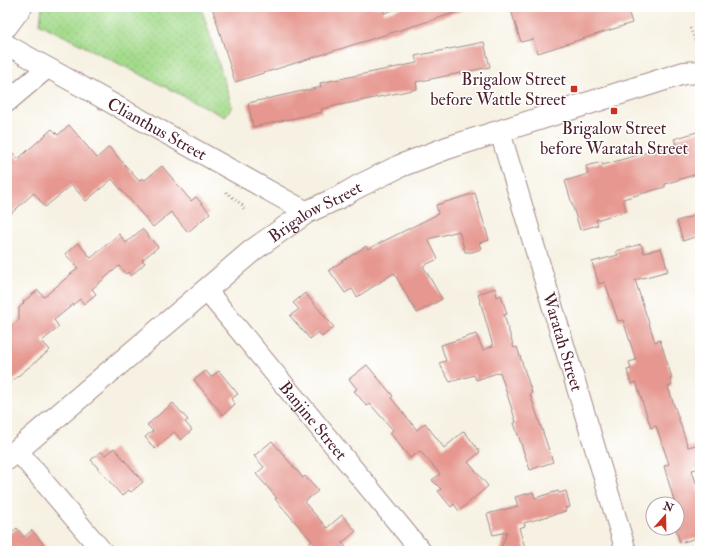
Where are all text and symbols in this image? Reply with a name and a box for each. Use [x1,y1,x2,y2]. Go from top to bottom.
place label: Brigalow Street before Wattle Street [430,69,566,110]
marker: Brigalow Street before Wattle Street [569,84,579,94]
street label: Clianthus Street [104,93,211,165]
marker: Brigalow Street before Waratah Street [609,106,619,116]
place label: Brigalow Street before Waratah Street [540,118,689,159]
street label: Brigalow Street [264,176,365,247]
street label: Waratah Street [538,289,588,394]
street label: Banjine Street [275,377,352,464]
north arrow [645,496,685,536]
text: N [660,499,676,515]

